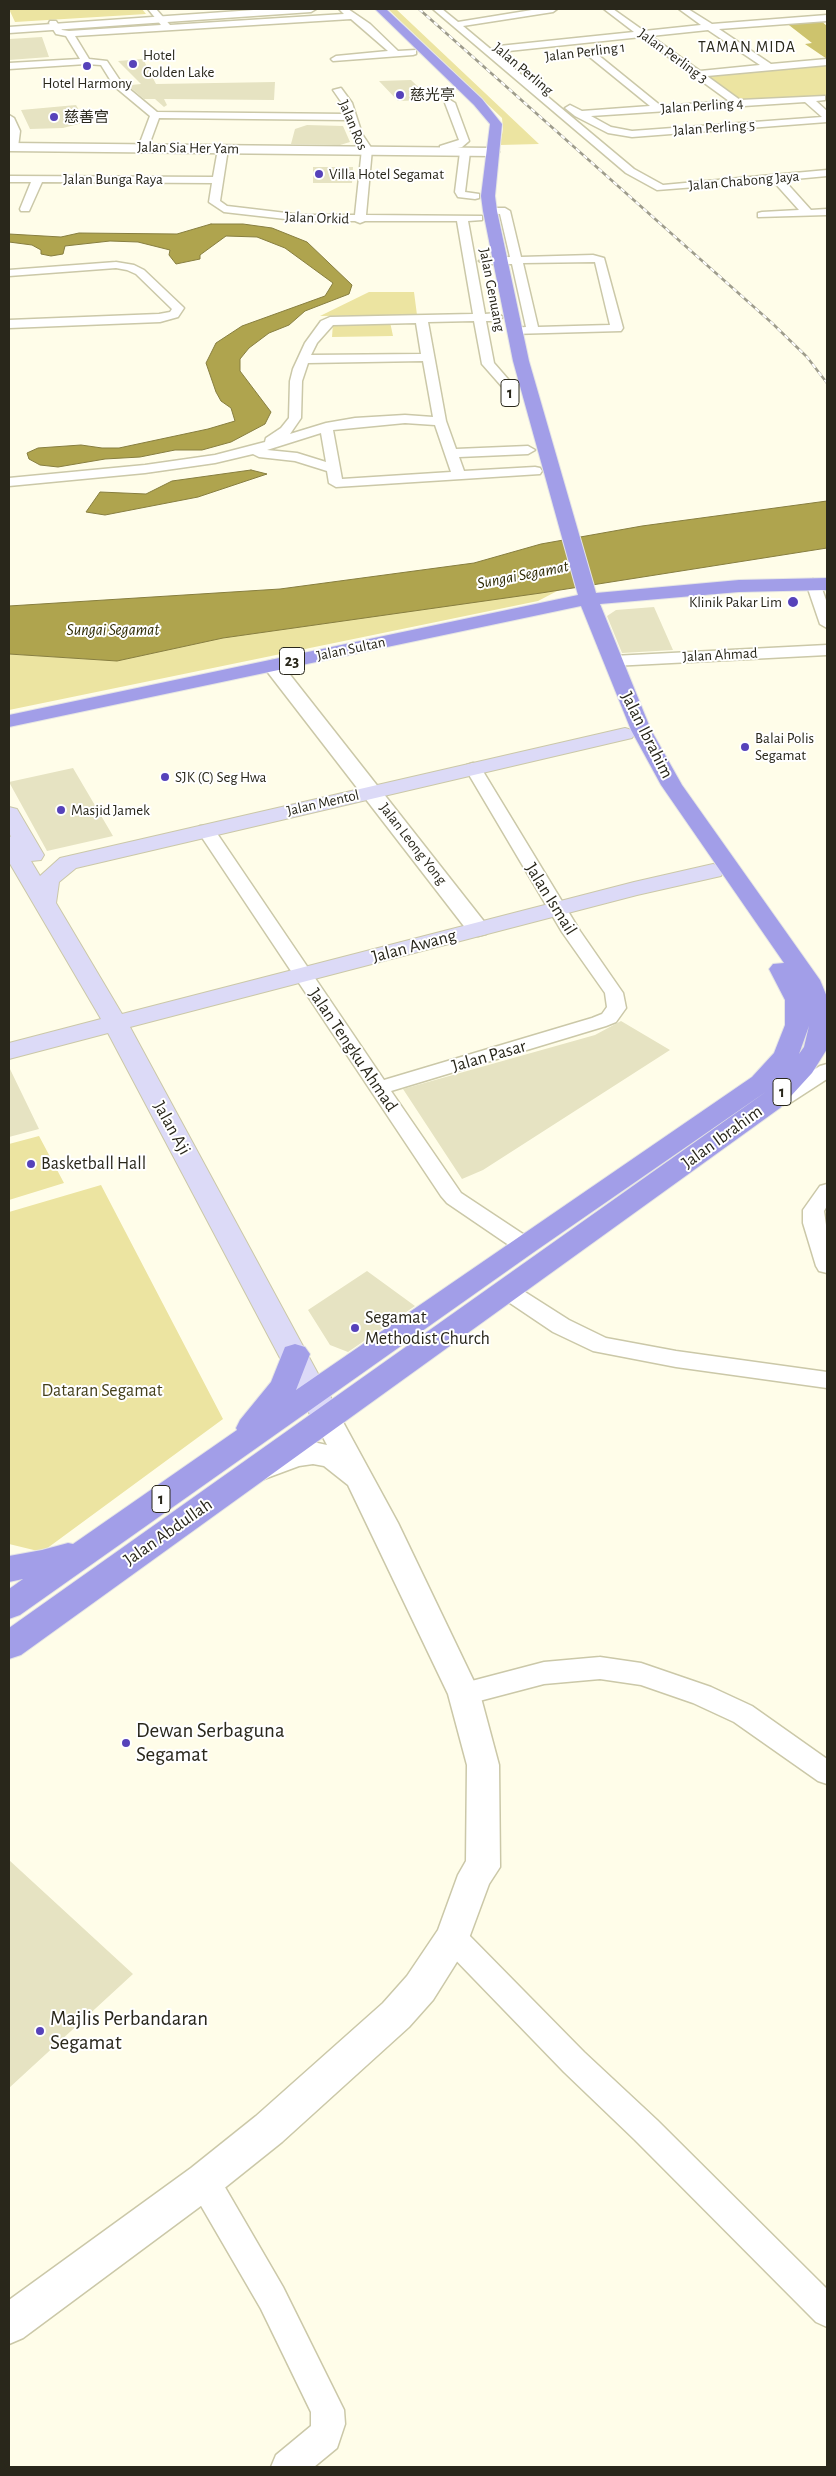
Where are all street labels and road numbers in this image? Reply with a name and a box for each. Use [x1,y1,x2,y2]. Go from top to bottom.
street label: Jalan Perling 3 [635,25,711,87]
street label: Jalan Perling 1 [544,38,626,66]
street label: Jalan Perling [489,39,557,99]
street label: Jalan Perling 4 [660,94,744,118]
street label: Jalan Ros [334,97,372,153]
street label: Jalan Perling 5 [672,116,756,140]
street label: Jalan Sia Her Yam [137,138,239,158]
street label: Jalan Chabong Jaya [688,167,800,195]
street label: Jalan Bunga Raya [63,170,163,188]
street label: Jalan Orkid [284,208,350,228]
street label: Jalan Genuang [475,247,509,333]
road number: 1 [501,379,519,406]
street label: Jalan Sultan [315,633,387,665]
street label: Jalan Ahmad [682,644,758,666]
road number: 23 [280,648,304,674]
street label: Jalan Ibrahim [616,688,678,782]
street label: Jalan Mentol [285,786,361,820]
street label: Jalan Leong Yong [375,799,451,889]
street label: Jalan Ismail [520,859,582,939]
street label: Jalan Awang [369,924,459,968]
street label: Jalan Tengku Ahmad [304,984,402,1116]
street label: Jalan Pasar [449,1035,529,1077]
road number: 1 [773,1078,791,1106]
street label: Jalan Aji [149,1097,195,1159]
street label: Jalan Ibrahim [678,1101,766,1173]
road number: 1 [152,1486,170,1512]
street label: Jalan Abdullah [120,1494,216,1570]

